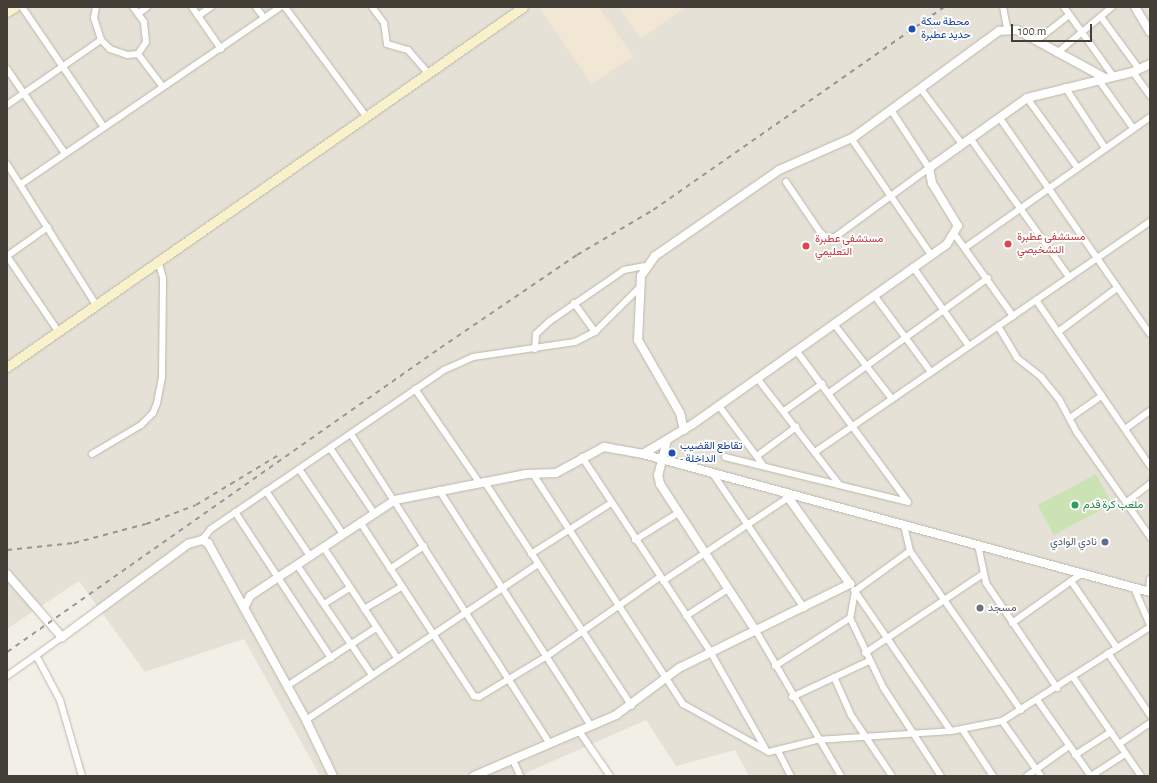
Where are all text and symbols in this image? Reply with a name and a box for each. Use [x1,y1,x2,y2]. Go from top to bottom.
place label: محطة سكة حديد عطبرة [921,16,971,42]
scale bar [1013,16,1094,42]
marker: محطة سكة حديد عطبرة [906,23,918,35]
text: 100 m [1018,25,1046,37]
place label: مستشفى عطبرة التشخيصي [1017,231,1085,257]
place label: مستشفى عطبرة التعليمي [815,233,883,259]
marker: مستشفى عطبرة التشخيصي [1002,238,1014,250]
marker: مستشفى عطبرة التعليمي [800,240,812,252]
place label: تقاطع القضيب - الداخلة [680,440,742,466]
marker: تقاطع القضيب - الداخلة [667,448,677,458]
place label: ملعب كرة قدم [1083,498,1143,512]
marker: ملعب كرة قدم [1070,500,1080,510]
place label: نادي الوادي [1050,535,1097,549]
marker: نادي الوادي [1100,537,1110,547]
place label: مسجد [988,601,1016,615]
marker: مسجد [975,603,985,613]

